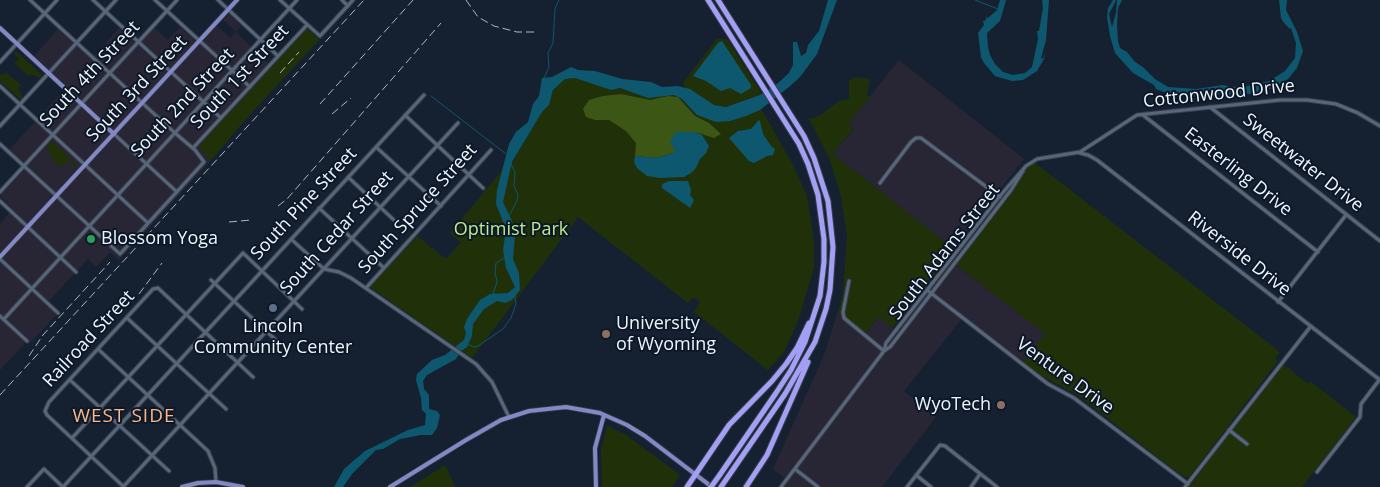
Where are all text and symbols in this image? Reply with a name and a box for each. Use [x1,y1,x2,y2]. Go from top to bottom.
street label: South 4th Street [36,17,144,131]
street label: South 1st Street [186,21,294,133]
street label: South 3rd Street [82,31,192,147]
street label: South 2nd Street [127,44,239,162]
street label: Cottonwood Drive [1142,75,1296,113]
street label: Sweetwater Drive [1238,109,1368,217]
street label: Easterling Drive [1180,123,1296,221]
street label: South Spruce Street [354,140,482,278]
street label: South Pine Street [247,143,361,265]
street label: South Cedar Street [276,167,398,299]
street label: South Adams Street [885,180,1005,324]
street label: Riverside Drive [1183,207,1295,301]
park label: Optimist Park [454,219,568,241]
place label: Blossom Yoga [101,228,218,250]
marker: Blossom Yoga [85,233,97,245]
street label: Railroad Street [39,286,139,392]
marker: Lincoln Community Center [267,302,279,314]
place label: University of Wyoming [616,313,716,356]
place label: Lincoln Community Center [194,316,352,358]
marker: University of Wyoming [600,328,612,340]
street label: Venture Drive [1012,333,1118,419]
place label: WyoTech [915,394,991,416]
marker: WyoTech [995,399,1007,411]
district label: WEST SIDE [71,406,177,428]

